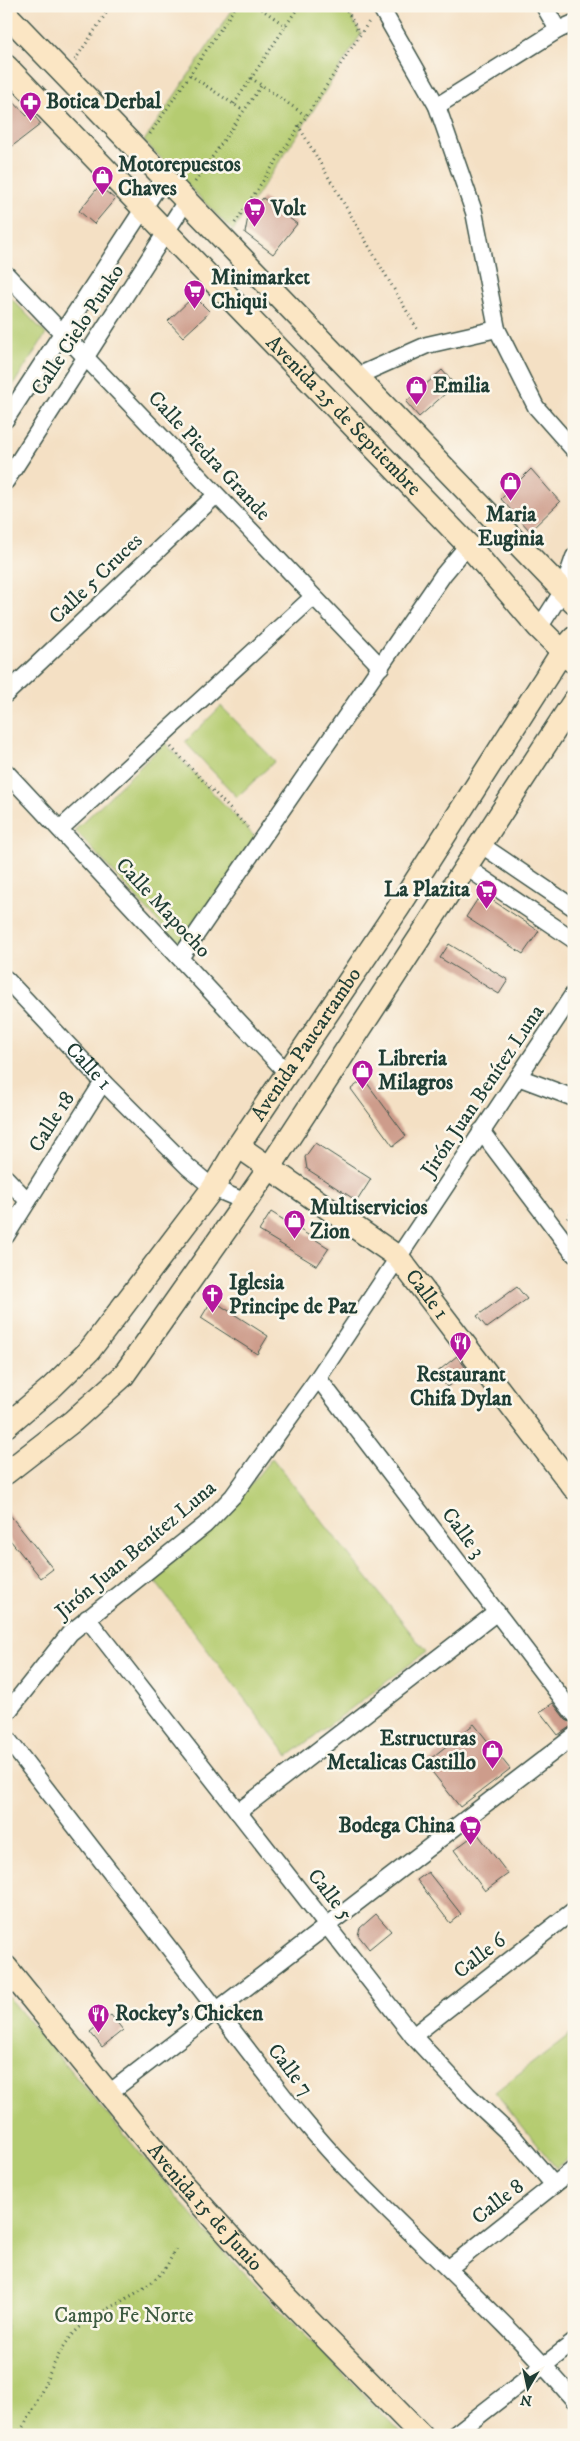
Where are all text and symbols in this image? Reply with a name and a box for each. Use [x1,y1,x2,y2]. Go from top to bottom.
place label: Botica Derbal [46,89,162,115]
pharmacy icon: Botica Derbal [18,90,42,121]
place label: Motorepuestos Chaves [118,152,241,202]
shop icon: Motorepuestos Chaves [90,165,114,196]
place label: Volt [270,196,307,222]
supermarket icon: Volt [243,197,267,228]
street label: Calle Cielo Punko [26,259,130,401]
place label: Minimarket Chiqui [211,265,310,315]
supermarket icon: Minimarket Chiqui [183,278,207,309]
street label: Avenida 25 de Septiembre [260,330,427,502]
place label: Emilia [433,373,491,399]
shop icon: Emilia [405,374,429,405]
street label: Calle Piedra Grande [142,386,276,527]
shop icon: Maria Euginia [499,471,523,502]
place label: Maria Euginia [478,502,545,552]
street label: Calle 5 Cruces [44,528,148,630]
street label: Calle Mapocho [110,852,216,964]
place label: La Plazita [384,877,471,903]
supermarket icon: La Plazita [474,878,498,909]
street label: Avenida Paucartambo [245,963,367,1126]
street label: Jirón Juan Benítez Luna [415,1000,550,1184]
street label: Calle 1 [59,1037,117,1096]
place label: Libreria Milagros [378,1046,453,1096]
shop icon: Libreria Milagros [350,1059,374,1090]
street label: Calle 18 [23,1087,81,1157]
place label: Multiservicios Zion [310,1195,428,1245]
shop icon: Multiservicios Zion [282,1208,306,1239]
street label: Calle 1 [399,1264,454,1325]
place label: Iglesia Principe de Paz [229,1270,358,1320]
church icon: Iglesia Principe de Paz [201,1283,225,1314]
restaurant icon: Restaurant Chifa Dylan [449,1331,473,1362]
place label: Restaurant Chifa Dylan [410,1362,513,1412]
street label: Jirón Juan Benítez Luna [49,1475,222,1626]
street label: Calle 3 [436,1503,490,1563]
place label: Estructuras Metalicas Castillo [327,1726,476,1776]
shop icon: Estructuras Metalicas Castillo [480,1739,504,1770]
place label: Bodega China [338,1813,456,1839]
supermarket icon: Bodega China [459,1814,483,1845]
street label: Calle 5 [302,1864,358,1926]
street label: Calle 6 [449,1927,512,1985]
place label: Rockey's Chicken [115,2001,264,2027]
restaurant icon: Rockey's Chicken [87,2002,111,2033]
street label: Calle 7 [261,2038,319,2102]
street label: Avenida 15 de Junio [141,2138,268,2277]
street label: Calle 8 [467,2174,529,2230]
park label: Campo Fe Norte [54,2303,194,2329]
north arrow [502,2364,552,2414]
text: N [519,2390,533,2410]

